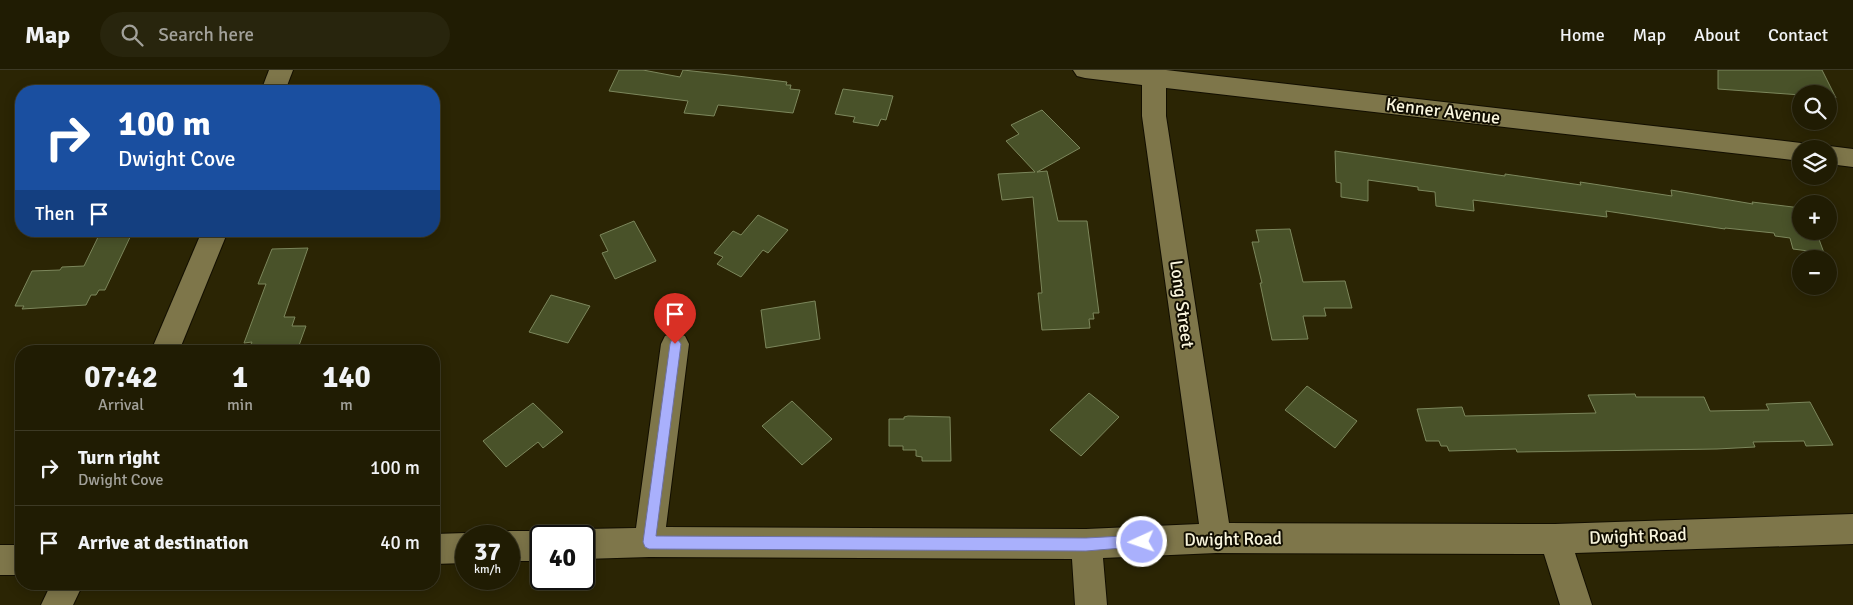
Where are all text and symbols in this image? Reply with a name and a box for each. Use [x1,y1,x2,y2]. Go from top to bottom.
search box [100,12,450,57]
text: Map [25,20,70,50]
icon: search [118,21,146,49]
text: Search here [158,23,254,47]
text: Home [1560,24,1605,46]
text: Map [1633,24,1666,46]
text: About [1694,24,1740,46]
text: Contact [1768,24,1828,46]
map controls [1792,85,1837,295]
button: search [1792,85,1837,130]
street label: Kenner Avenue [1385,93,1501,129]
text: 100 m [118,102,211,145]
icon: right [35,105,100,170]
button: layers [1792,140,1837,185]
text: Dwight Cove [118,145,236,172]
button: + [1792,195,1837,240]
icon: arrive [85,200,113,228]
text: Then [35,202,75,226]
button: − [1792,250,1837,295]
street label: Long Street [1165,259,1199,349]
pin [654,293,696,344]
icon: arrive [661,300,689,328]
text: 07:42 [84,359,158,396]
text: 1 [232,359,248,396]
text: 140 [322,359,371,396]
text: Arrival [98,395,144,415]
text: min [227,395,253,415]
text: m [340,395,353,415]
text: Turn right [78,446,160,470]
icon: right [35,454,63,482]
text: 100 m [370,456,420,480]
text: Dwight Cove [78,470,164,490]
position arrow [1115,515,1167,567]
street label: Dwight Road [1589,523,1687,549]
speed limit sign: 40 [530,525,595,590]
street label: Dwight Road [1184,527,1282,551]
icon: arrive [35,529,63,557]
text: Arrive at destination [78,531,249,555]
text: 40 m [380,531,420,555]
text: 37 [474,536,501,567]
text: km/h [474,562,501,577]

